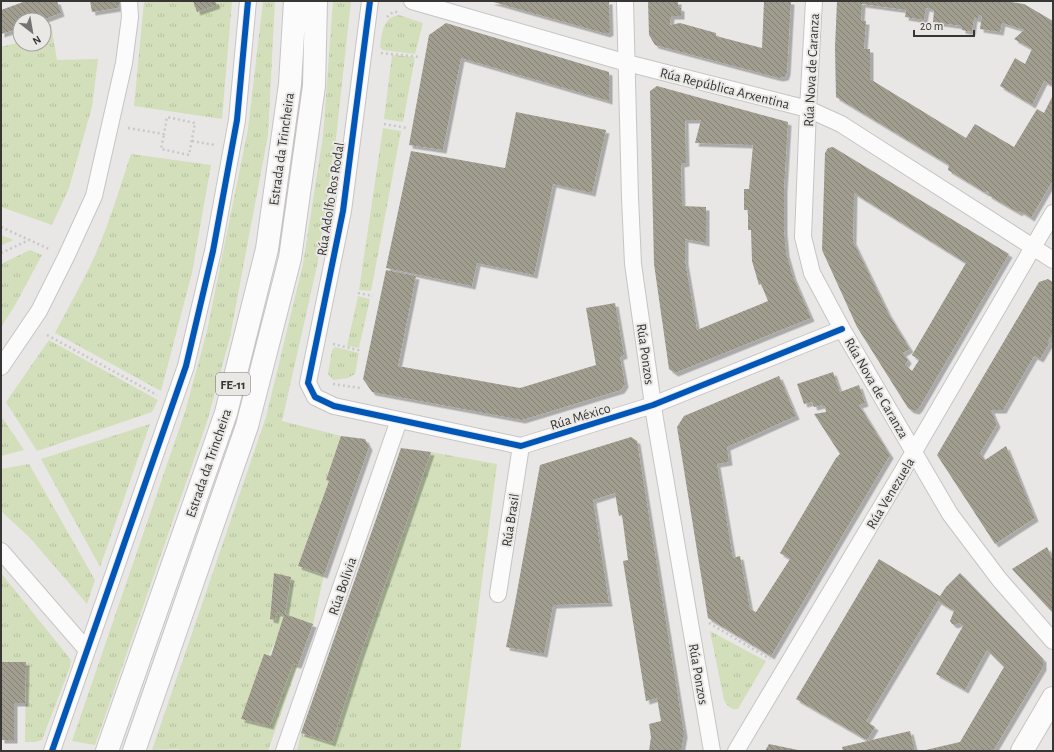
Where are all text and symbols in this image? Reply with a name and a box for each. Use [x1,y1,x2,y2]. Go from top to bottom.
north arrow [12,12,52,52]
street label: Rúa Nova de Caranza [802,12,822,127]
scale bar [914,12,974,38]
text: 20 m [920,20,943,32]
text: N [31,33,43,47]
street label: Rúa República Arxentina [659,66,792,112]
street label: Estrada da Trincheira [267,91,297,206]
street label: Rúa Adolfo Ros Rodal [315,141,347,257]
street label: Rúa Ponzos [634,323,656,386]
street label: Rúa Nova de Caranza [842,336,911,442]
road number: FE-11 [216,373,250,395]
street label: Rúa México [548,401,612,433]
street label: Estrada da Trincheira [184,407,234,519]
street label: Rúa Venezuela [864,455,918,531]
street label: Rúa Brasil [500,493,522,548]
street label: Rúa Bolivia [327,555,360,617]
street label: Rúa Ponzos [686,643,710,706]

